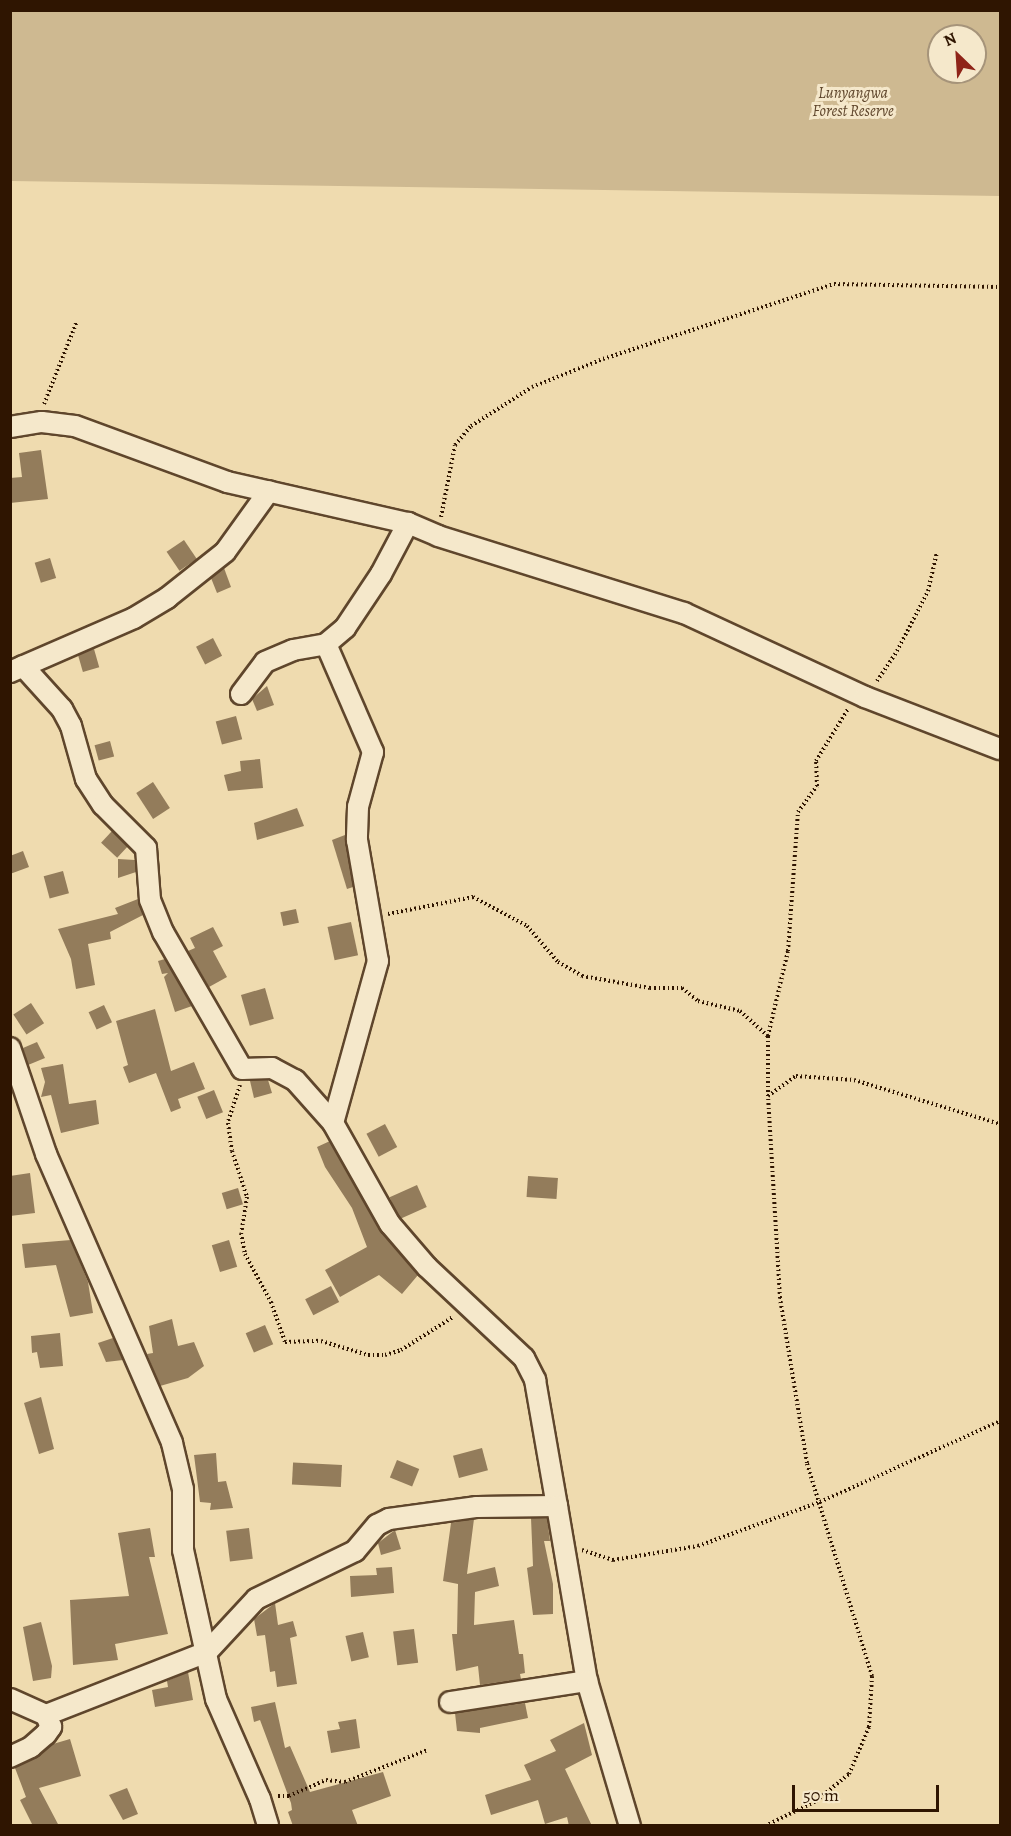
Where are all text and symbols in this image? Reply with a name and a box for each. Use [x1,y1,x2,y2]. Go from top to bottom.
north arrow [927,24,987,84]
text: N [940,27,960,52]
park label: Lunyangwa Forest Reserve [812,83,894,121]
scale bar [795,1773,942,1811]
text: 50 m [803,1783,839,1807]

